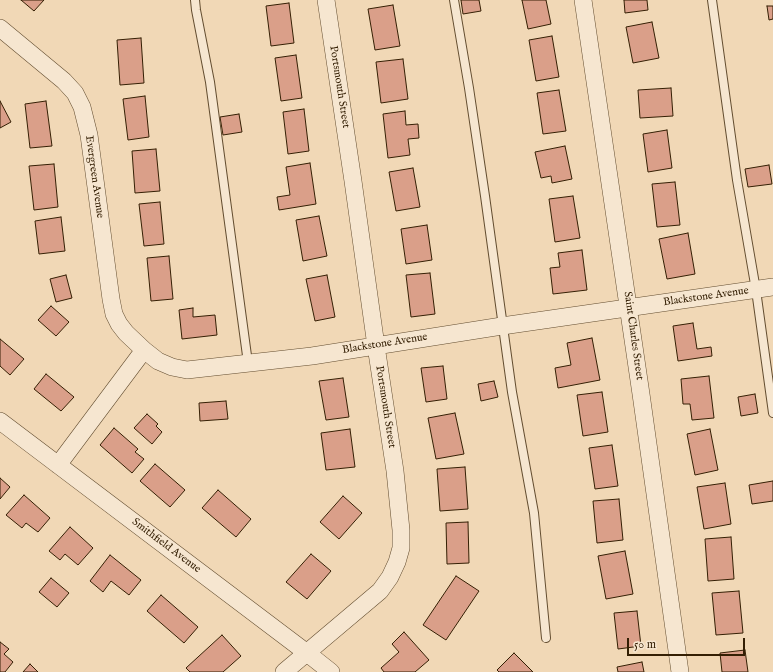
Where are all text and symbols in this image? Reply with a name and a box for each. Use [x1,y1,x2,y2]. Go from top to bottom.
street label: Portsmouth Street [326,45,352,129]
street label: Evergreen Avenue [82,135,106,219]
street label: Blackstone Avenue [662,284,750,310]
street label: Saint Charles Street [620,291,646,381]
street label: Blackstone Avenue [341,331,429,357]
street label: Portsmouth Street [372,365,398,449]
street label: Smithfield Avenue [129,516,203,576]
scale bar [629,630,747,656]
text: 50 m [634,637,656,652]

